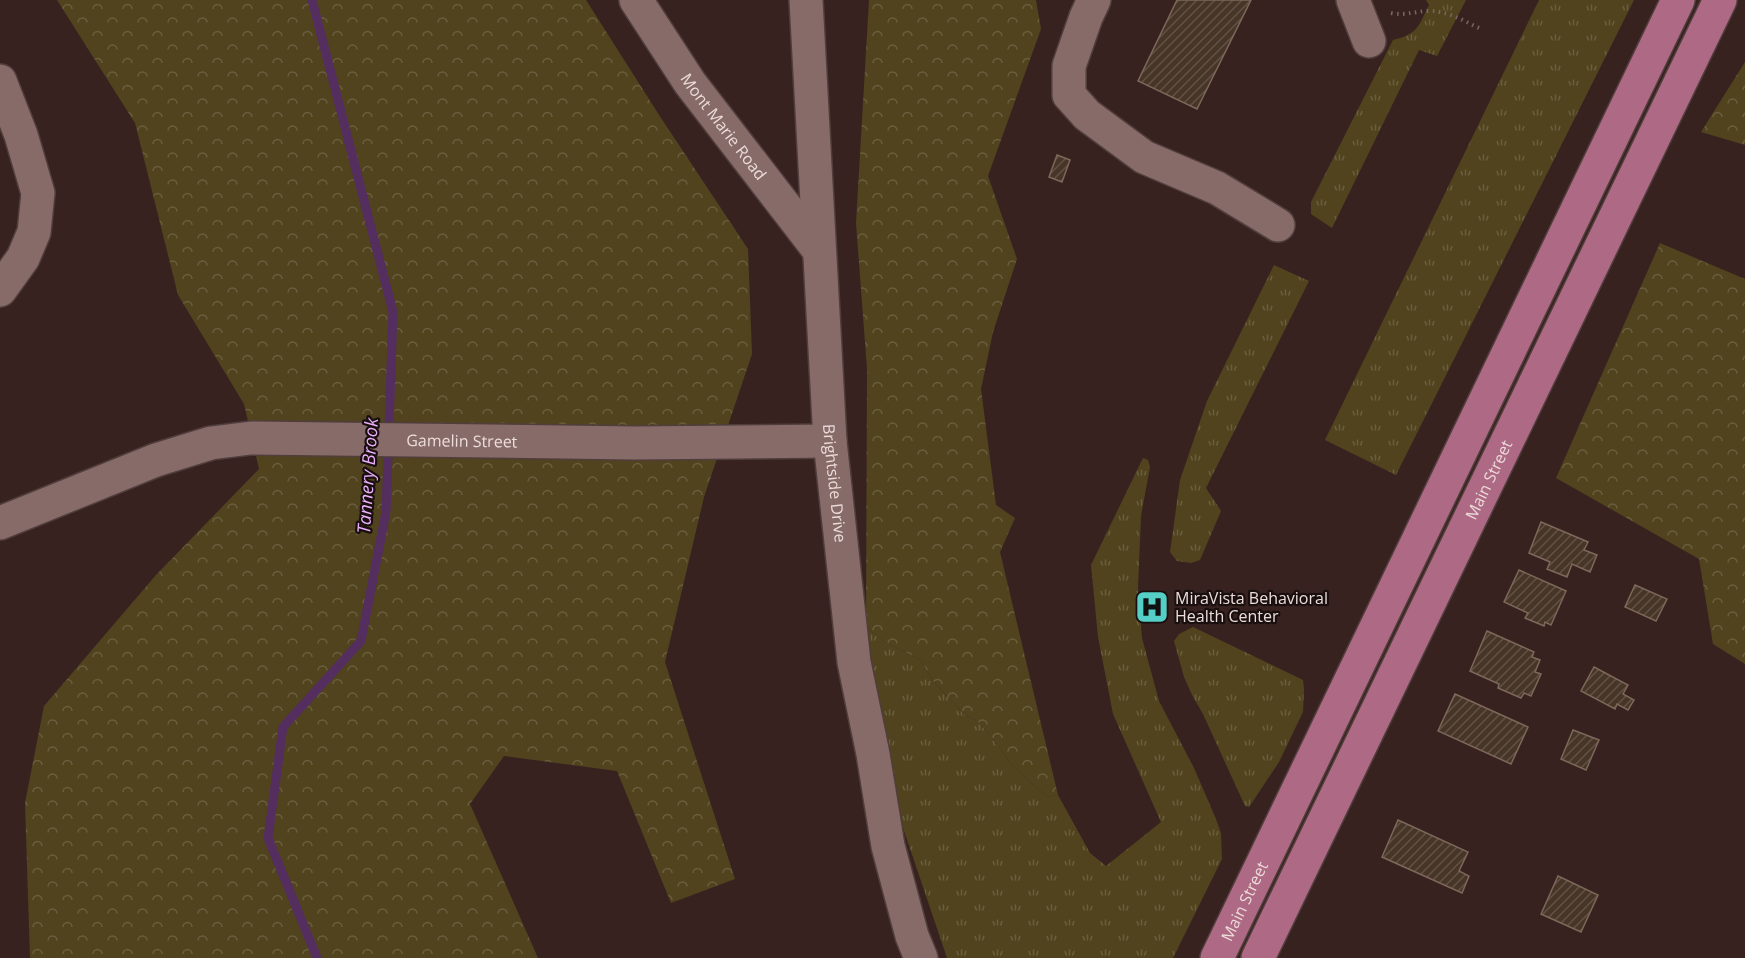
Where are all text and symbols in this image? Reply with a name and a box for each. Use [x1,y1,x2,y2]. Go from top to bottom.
street label: Mont Marie Road [676,69,772,184]
water label: Tannery Brook [351,416,383,535]
street label: Brightside Drive [818,423,852,543]
street label: Gamelin Street [406,429,518,452]
street label: Main Street [1460,436,1517,523]
place label: MiraVista Behavioral Health Center [1175,587,1328,627]
hospital icon: MiraVista Behavioral Health Center [1134,589,1170,625]
street label: Main Street [1216,857,1273,945]

